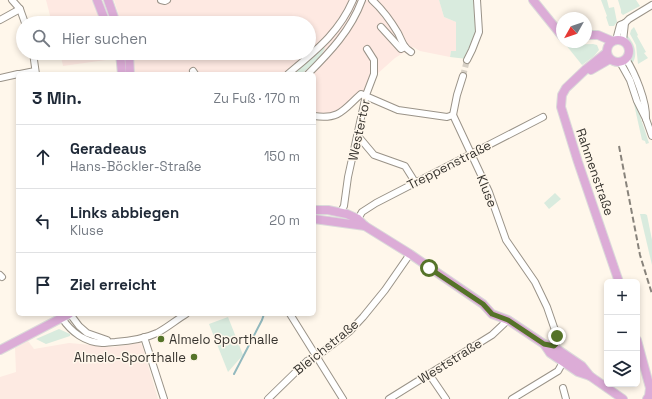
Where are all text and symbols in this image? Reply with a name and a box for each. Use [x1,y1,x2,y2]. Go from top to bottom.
north arrow [556,12,592,48]
search box [16,16,316,60]
icon: search [30,27,52,49]
text: Hier suchen [62,29,147,48]
text: 3 Min. [32,87,82,109]
text: Zu Fuß · 170 m [213,90,300,107]
street label: Westertor [344,98,374,162]
street label: Rahmenstraße [572,126,618,218]
street label: Treppenstraße [404,137,494,193]
text: Geradeaus [70,139,147,158]
icon: ahead [32,146,54,168]
text: 150 m [264,148,300,165]
text: Hans-Böckler-Straße [70,158,202,175]
street label: Kluse [473,172,501,210]
text: Links abbiegen [70,203,179,222]
icon: left [32,210,54,232]
text: 20 m [269,212,300,229]
text: Kluse [70,222,104,239]
route start [420,259,438,277]
icon: arrive [32,274,54,296]
text: Ziel erreicht [70,275,157,294]
map controls [604,279,640,387]
button: + [604,279,640,315]
button: − [604,315,640,351]
street label: Bleichstraße [290,316,362,378]
route end [548,327,566,345]
place label: Almelo Sporthalle [169,331,279,348]
marker: Almelo Sporthalle [156,334,166,344]
street label: Weststraße [415,335,485,387]
place label: Almelo-Sporthalle [74,349,186,366]
button: layers [604,351,640,387]
marker: Almelo-Sporthalle [189,352,199,362]

